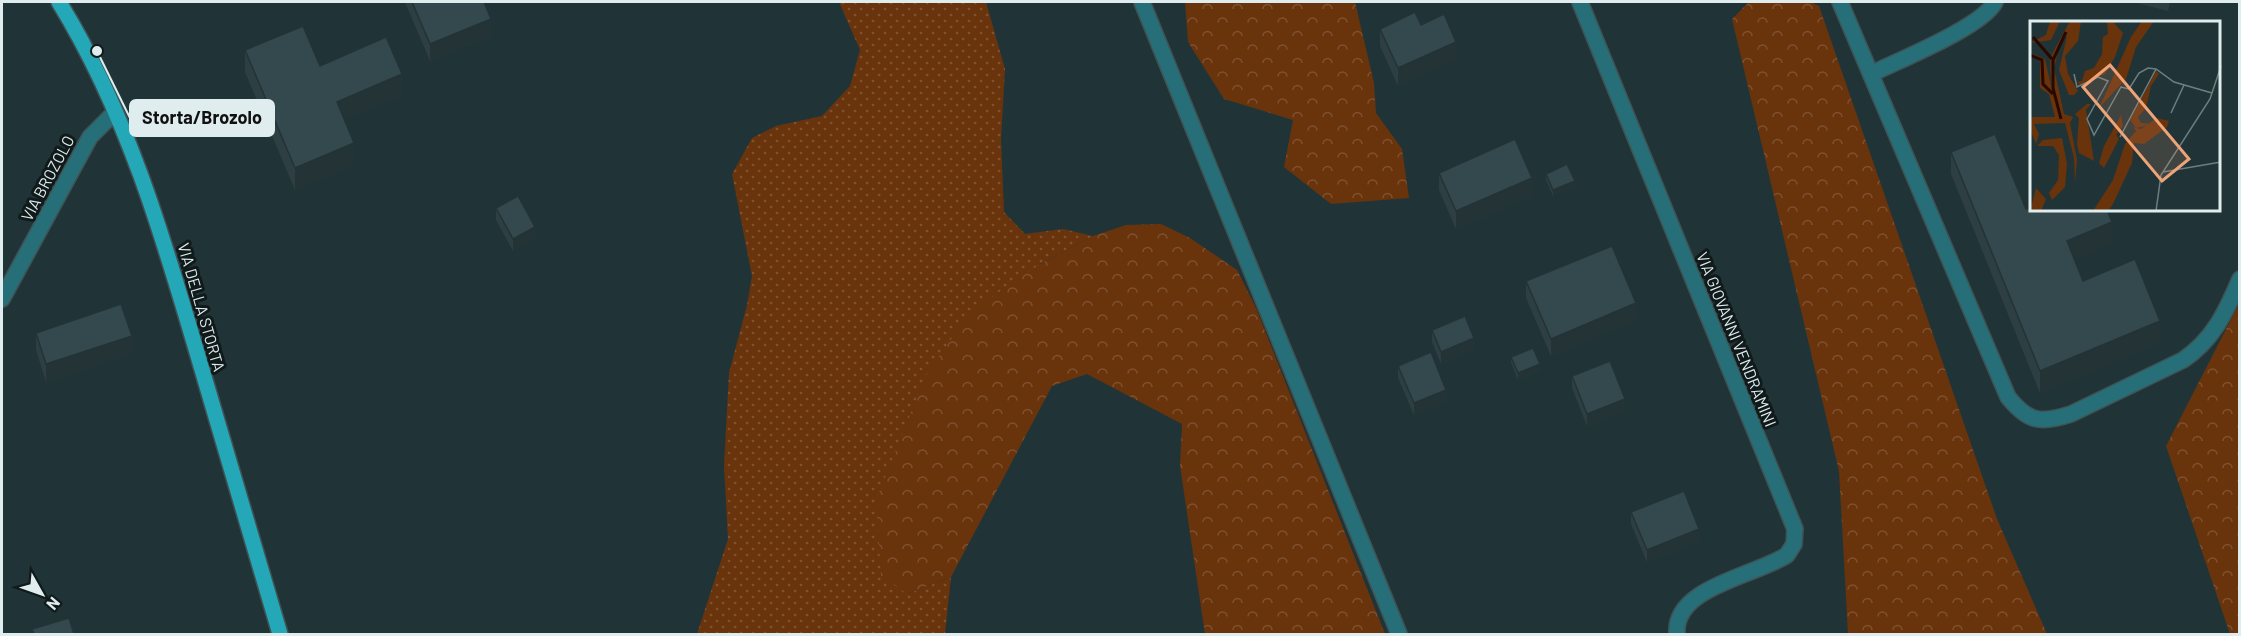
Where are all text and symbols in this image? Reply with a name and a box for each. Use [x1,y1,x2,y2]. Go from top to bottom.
inset map [2030,21,2220,212]
callout: Storta/Brozolo [130,100,274,136]
text: Storta/Brozolo [142,106,262,128]
street label: VIA BROZOLO [17,132,77,224]
street label: VIA DELLA STORTA [175,241,230,374]
street label: VIA GIOVANNI VENDRAMINI [1693,249,1781,429]
north arrow [12,564,72,624]
text: N [43,594,65,614]

